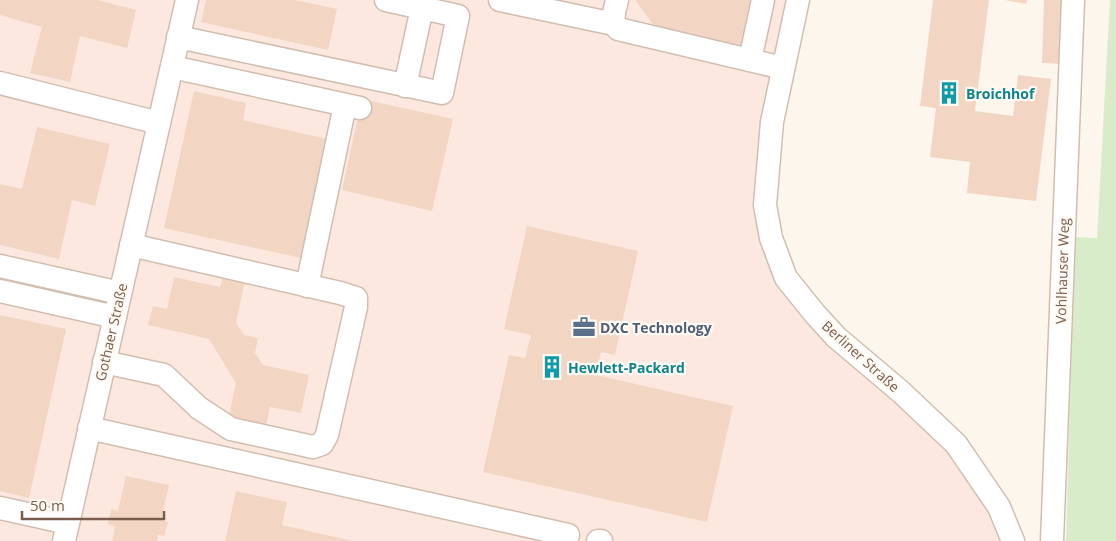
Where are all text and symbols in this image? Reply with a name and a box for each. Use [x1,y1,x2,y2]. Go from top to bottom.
building icon: Broichhof [936,80,962,106]
place label: Broichhof [966,84,1036,103]
street label: Vohlhauser Weg [1051,217,1073,324]
street label: Gothaer Straße [91,281,132,383]
office icon: DXC Technology [571,314,597,340]
street label: Berliner Straße [818,316,904,396]
place label: DXC Technology [600,318,712,337]
building icon: Hewlett-Packard [539,354,565,380]
place label: Hewlett-Packard [568,358,685,377]
scale bar [22,488,165,520]
text: 50 m [30,495,65,515]

